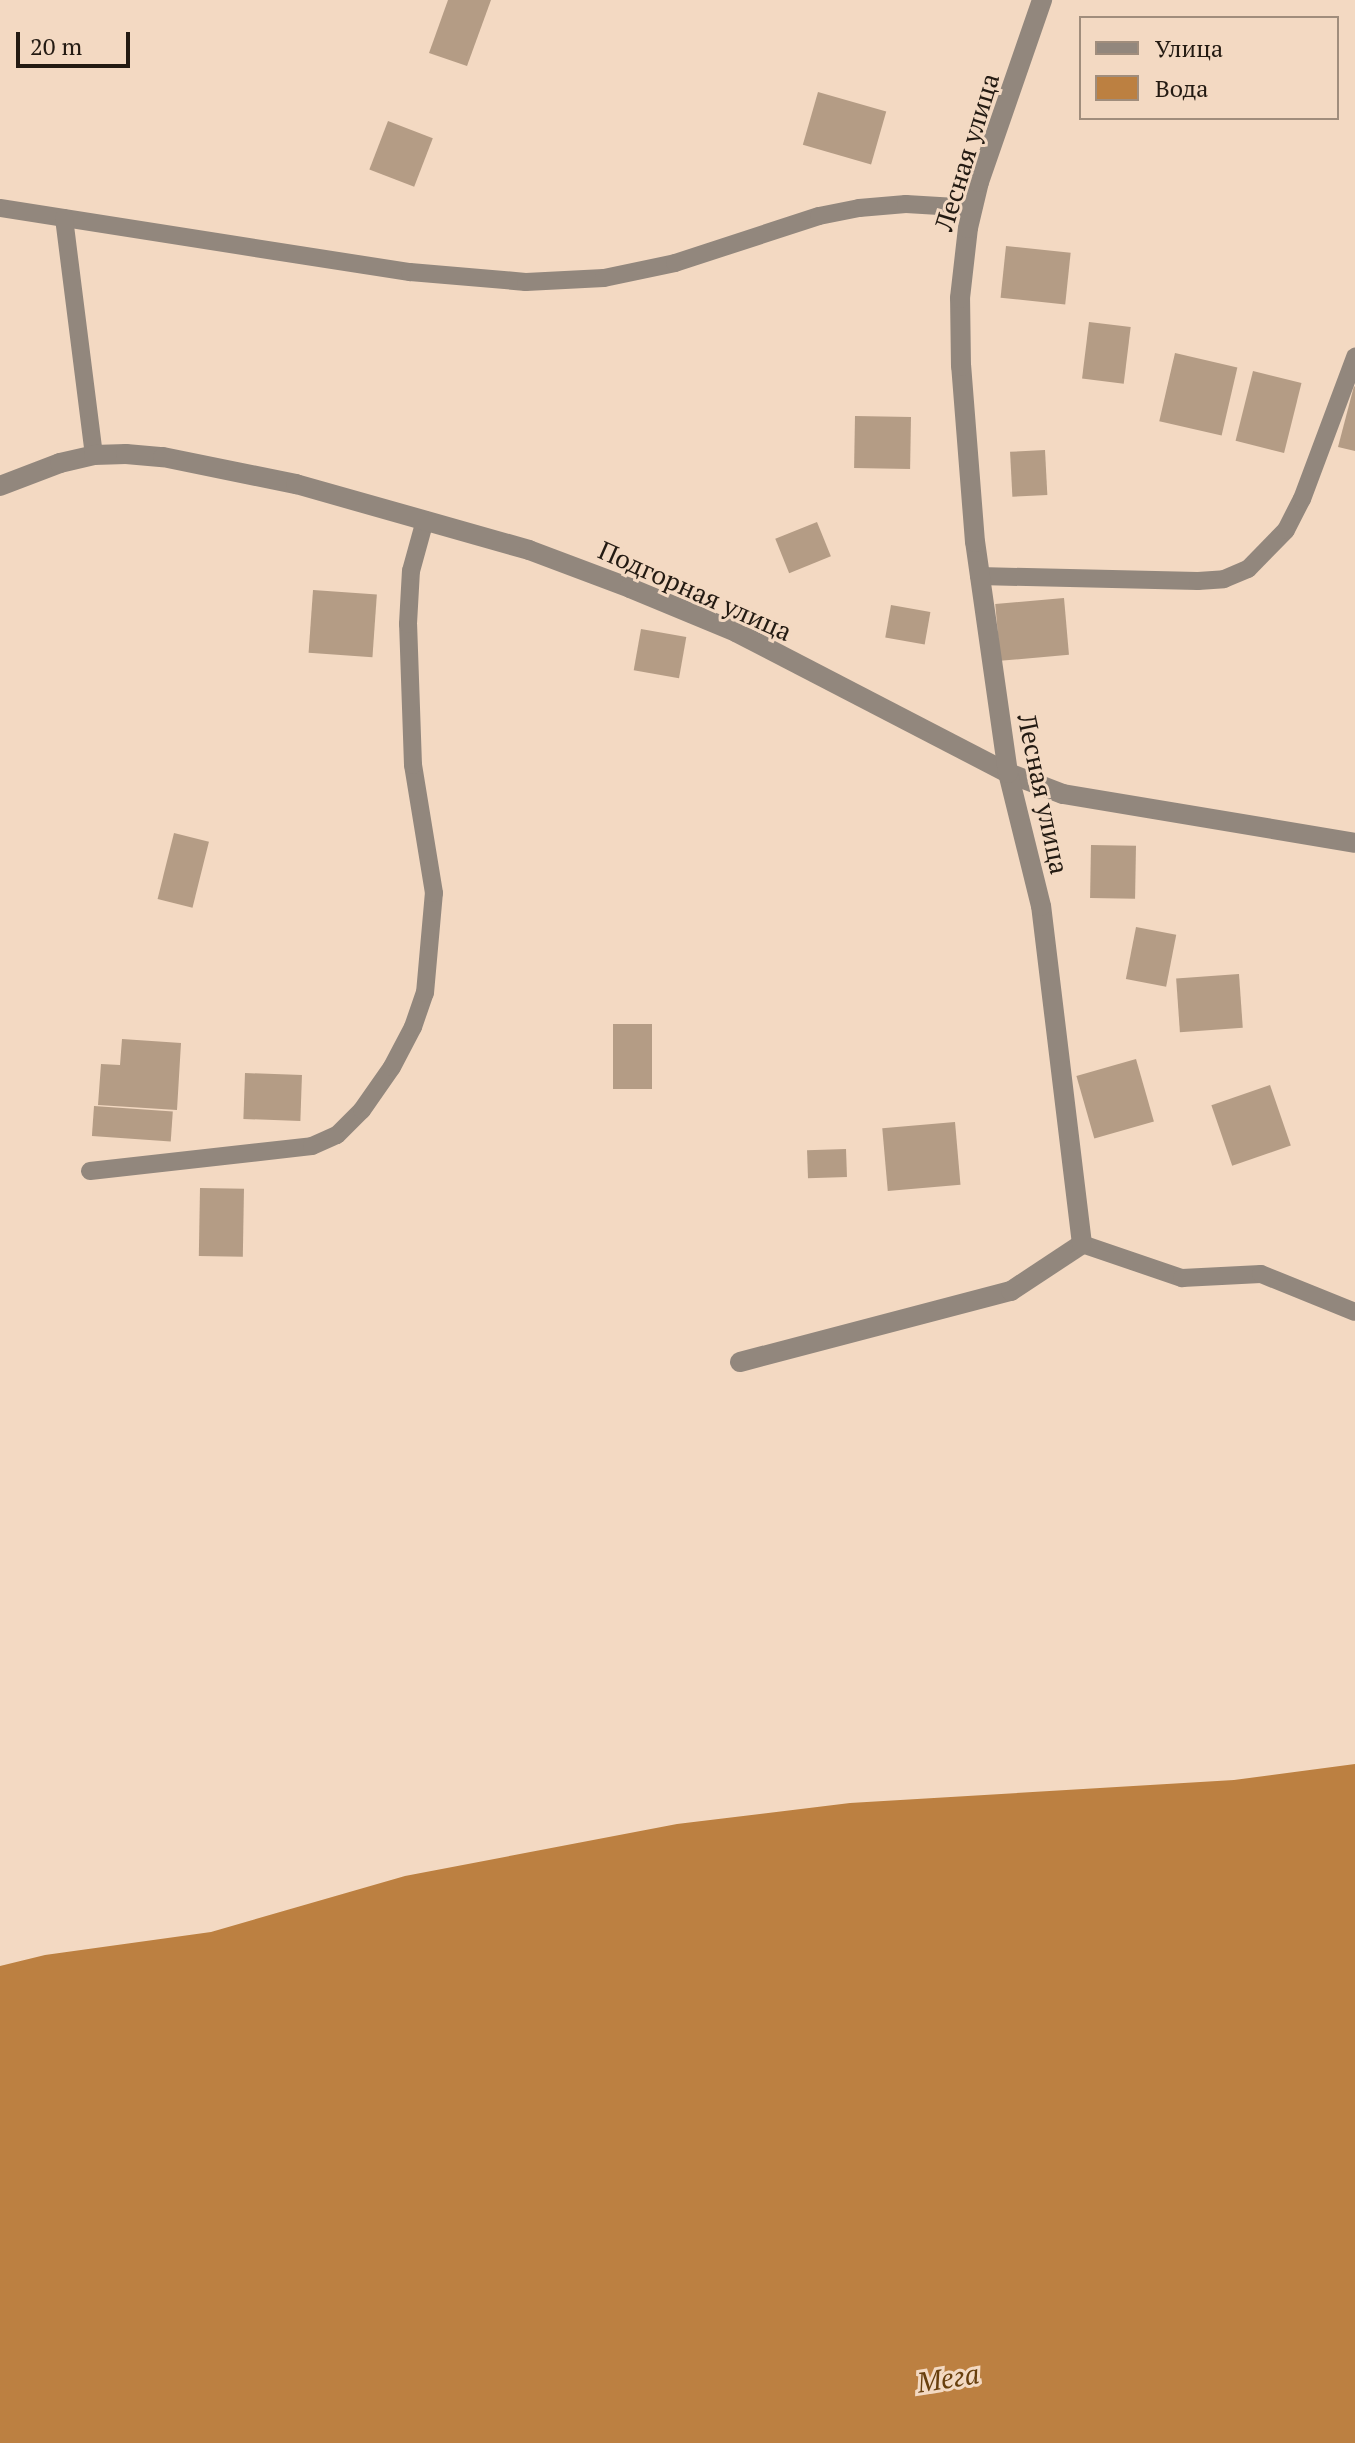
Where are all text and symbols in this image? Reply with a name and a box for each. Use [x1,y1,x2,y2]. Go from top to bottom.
scale bar [20,16,134,66]
legend [1079,16,1339,120]
text: 20 m [30,30,82,62]
text: Улица [1155,32,1223,64]
street label: Лесная улица [928,69,1006,235]
text: Вода [1155,72,1208,104]
street label: Подгорная улица [593,534,797,648]
street label: Лесная улица [1011,711,1075,877]
water label: Мега [914,2357,982,2399]

